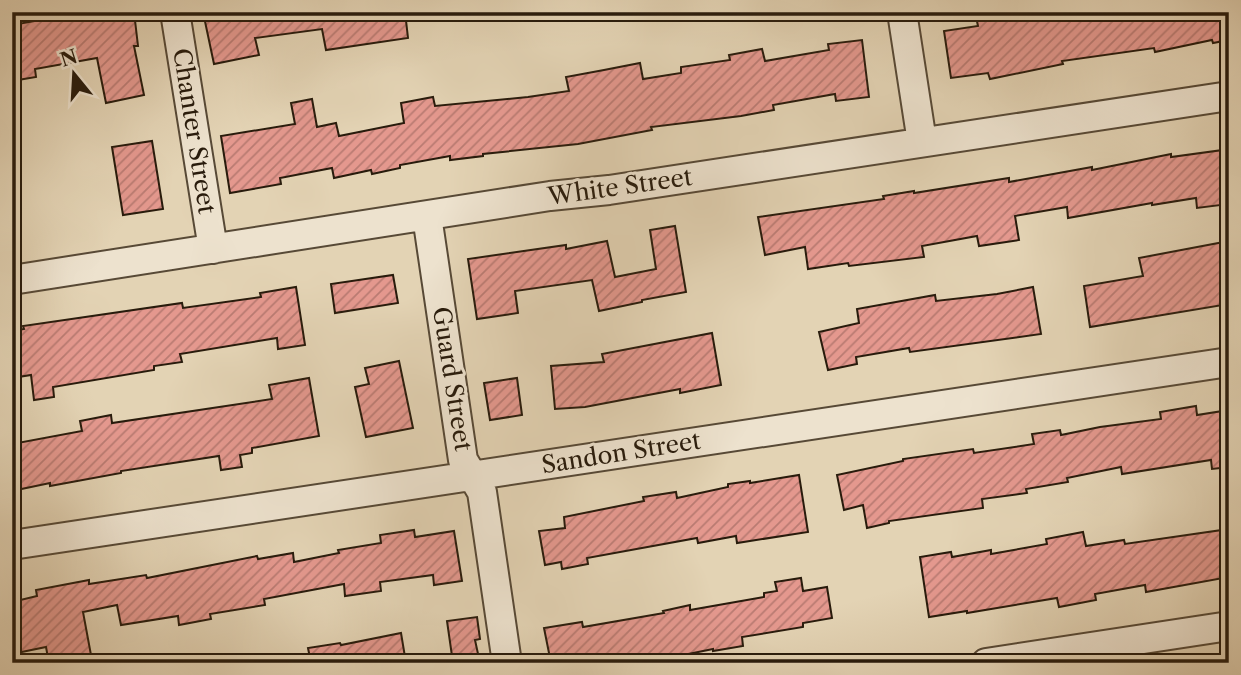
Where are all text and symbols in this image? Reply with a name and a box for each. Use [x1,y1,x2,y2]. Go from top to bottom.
north arrow [38,38,108,108]
text: N [57,45,80,72]
street label: Chanter Street [167,46,222,216]
street label: White Street [545,162,695,211]
street label: Guard Street [427,305,478,454]
street label: Sandon Street [539,426,703,479]

